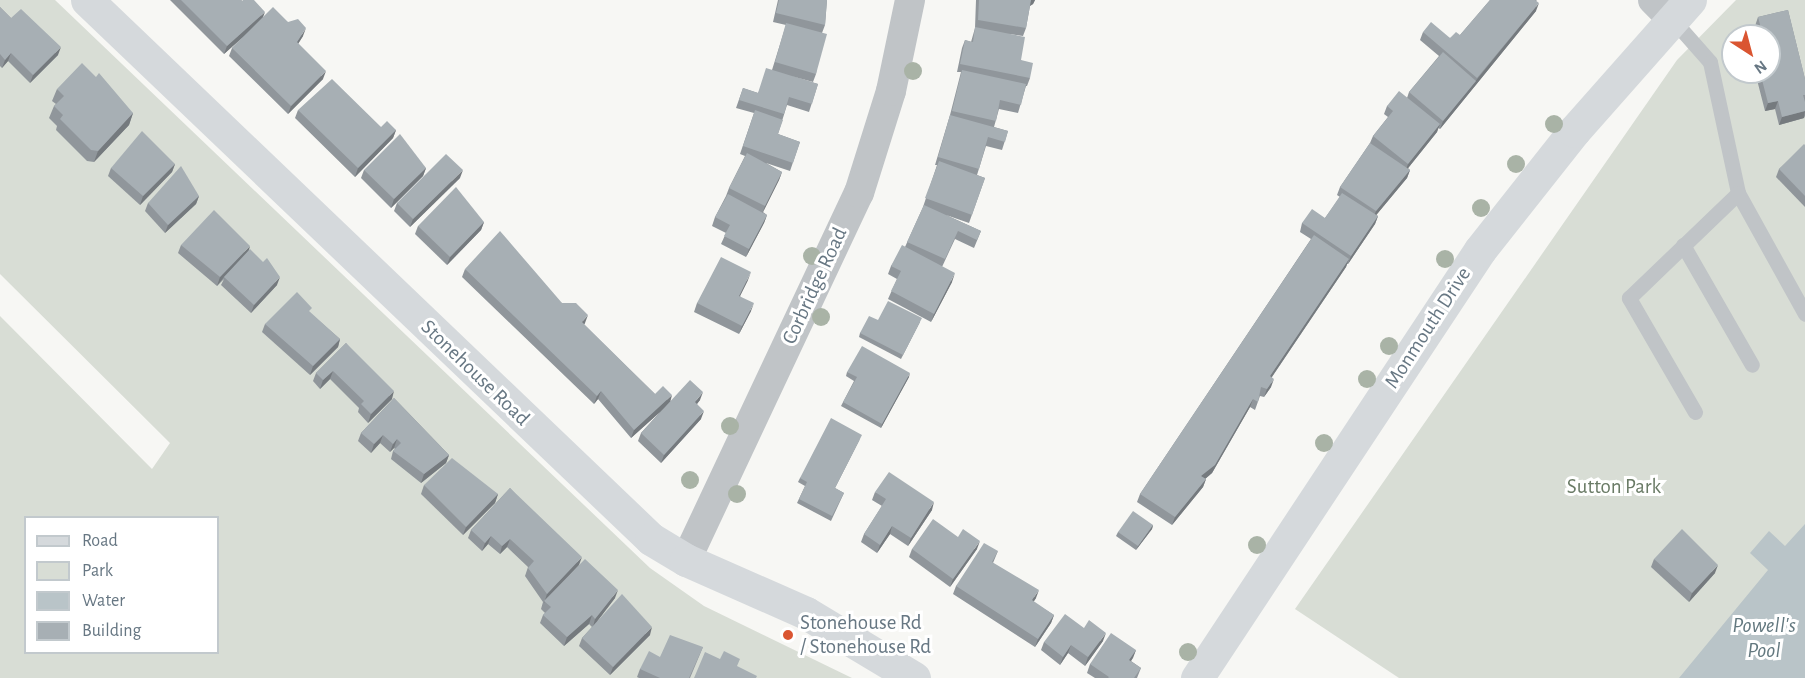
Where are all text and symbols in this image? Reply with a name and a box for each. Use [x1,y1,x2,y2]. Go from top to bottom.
north arrow [1721,24,1781,84]
text: N [1751,57,1770,77]
street label: Corbridge Road [777,224,853,348]
street label: Monmouth Drive [1379,263,1477,393]
street label: Stonehouse Road [415,315,535,431]
park label: Sutton Park [1567,474,1661,500]
legend [24,516,219,654]
text: Road [82,532,118,550]
text: Park [82,562,113,580]
text: Water [82,592,125,610]
place label: Stonehouse Rd / Stonehouse Rd [800,610,931,660]
water label: Powell's Pool [1732,612,1796,664]
text: Building [82,622,141,640]
marker: Stonehouse Rd / Stonehouse Rd [781,628,795,642]

